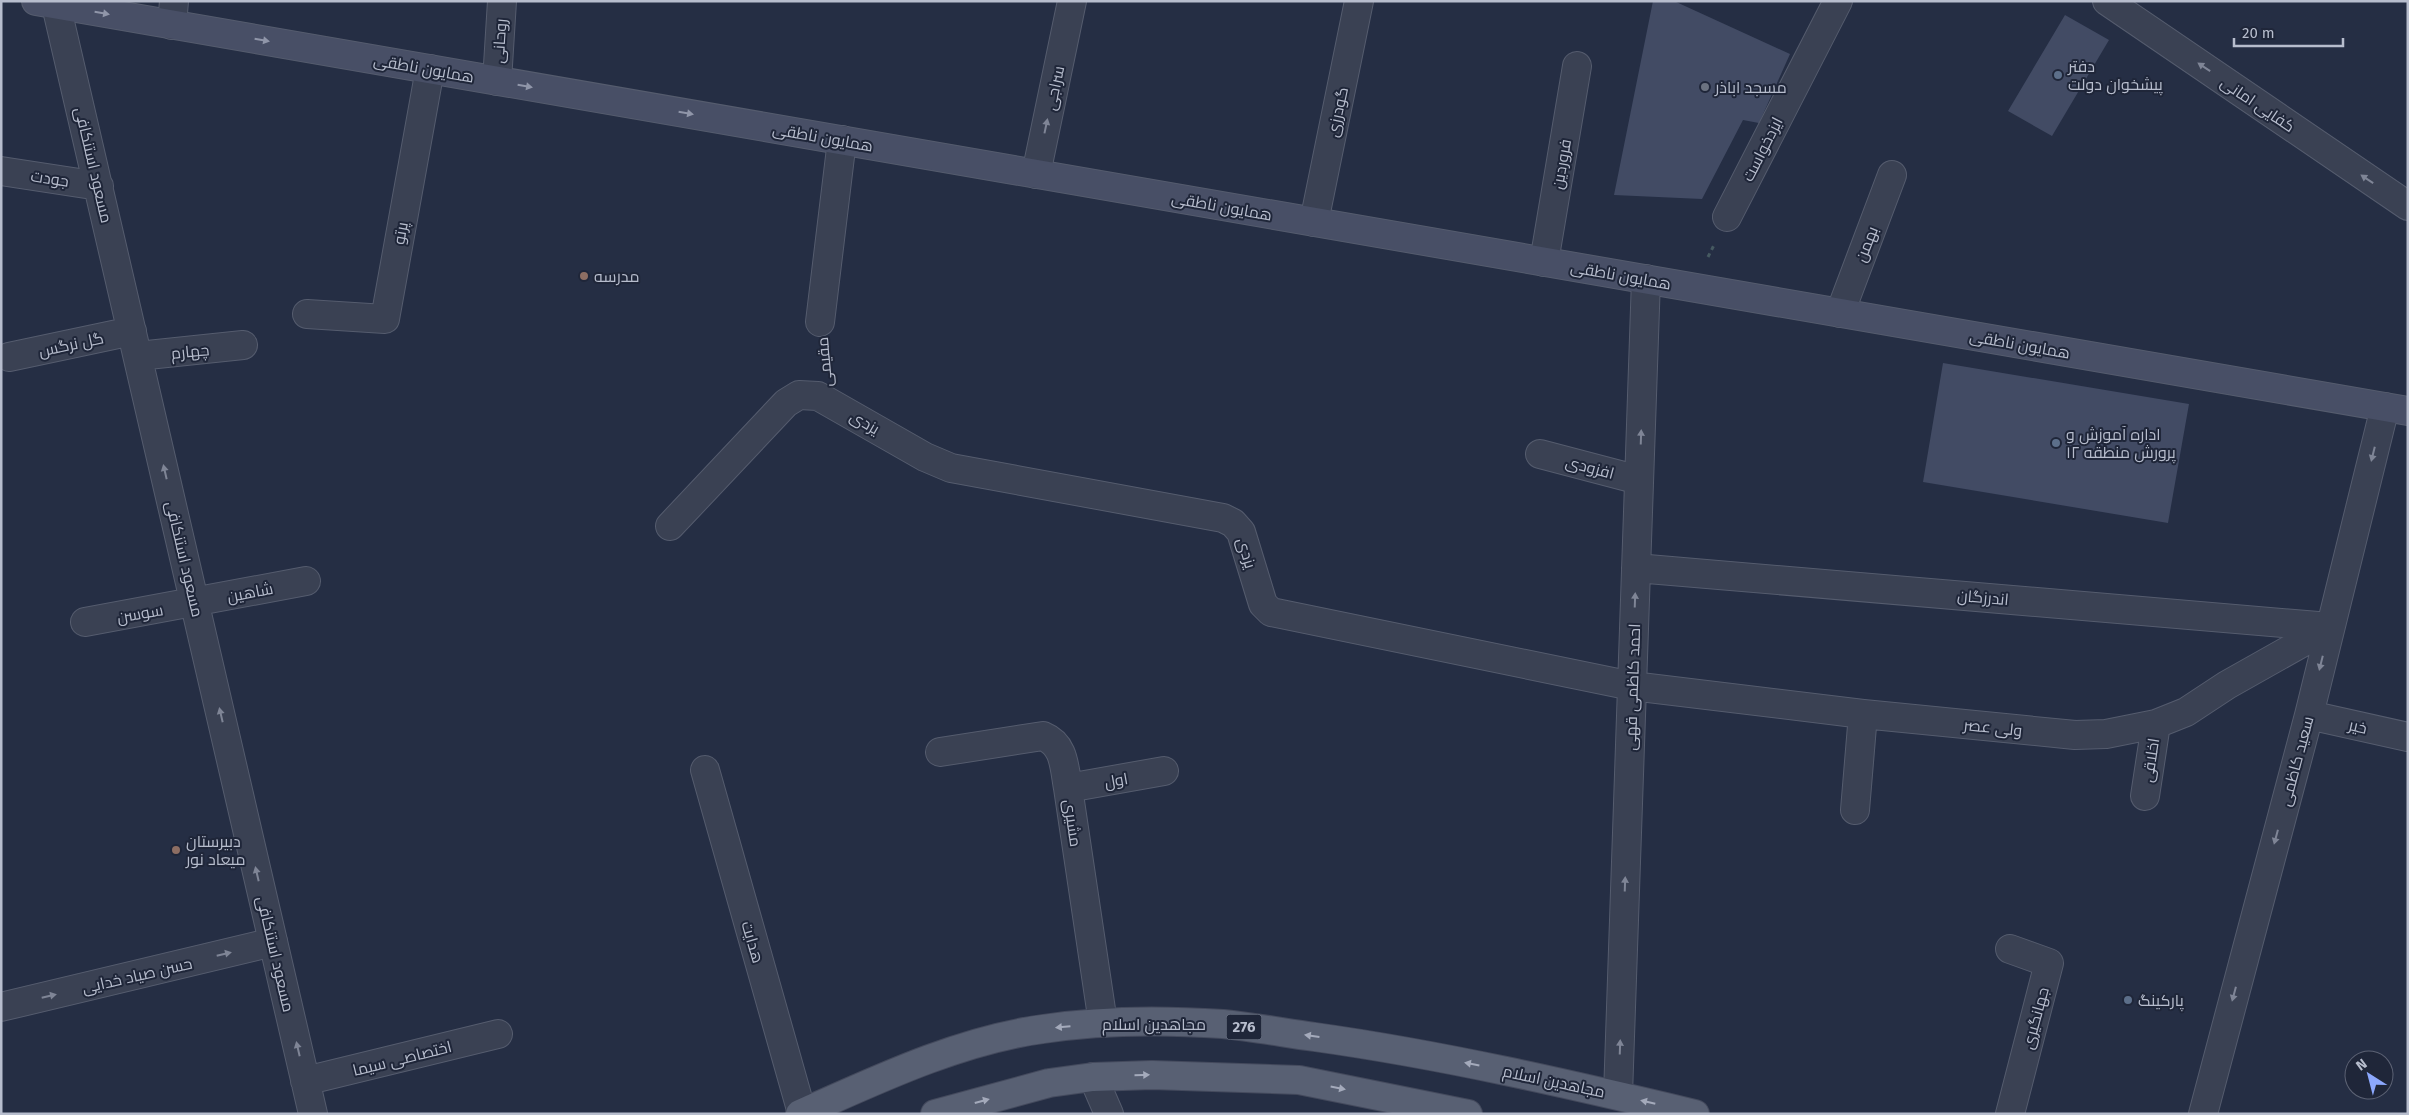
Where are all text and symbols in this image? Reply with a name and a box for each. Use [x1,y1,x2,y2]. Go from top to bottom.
one-way arrow [94,9,110,17]
scale bar [2234,15,2343,47]
street label: روحانی [488,18,512,64]
text: 20 m [2242,24,2275,42]
one-way arrow [254,37,270,45]
street label: همایون ناطقی [372,50,476,88]
place label: دفتر پیشخوان دولت [2067,57,2163,96]
one-way arrow [2198,62,2211,72]
street label: سراجی [1041,64,1069,112]
marker: دفتر پیشخوان دولت [2052,69,2064,81]
street label: کفایی امانی [2216,73,2298,137]
place label: مسجد اباذر [1714,78,1787,97]
marker: مسجد اباذر [1699,81,1711,93]
one-way arrow [518,82,534,90]
street label: گودرزی [1323,85,1353,139]
street label: مسعود استنکافی [70,105,116,225]
one-way arrow [678,110,694,118]
street label: ایزدخواست [1738,114,1787,185]
street label: همایون ناطقی [771,119,875,157]
one-way arrow [1042,119,1050,134]
street label: فروردین [1548,138,1576,191]
street label: جودت [29,166,70,191]
one-way arrow [2361,174,2374,183]
street label: همایون ناطقی [1170,188,1274,226]
street label: پرتو [389,220,414,246]
street label: بهمن [1851,224,1883,265]
street label: همایون ناطقی [1569,257,1673,295]
place label: مدرسه [594,267,640,286]
marker: مدرسه [578,270,590,282]
street label: همایون ناطقی [1968,326,2072,364]
street label: گل نرگس [37,328,106,362]
street label: مقیمی [813,336,837,388]
street label: چهارم [170,340,210,365]
street label: یزدی [846,406,884,440]
place label: اداره آموزش و پرورش منطقه ۱۲ [2066,425,2176,464]
one-way arrow [1637,429,1645,445]
marker: اداره آموزش و پرورش منطقه ۱۲ [2050,437,2062,449]
one-way arrow [2369,447,2377,462]
street label: افزودی [1563,452,1616,484]
one-way arrow [161,464,169,479]
street label: مسعود استنکافی [161,499,207,619]
street label: یزدی [1232,535,1260,572]
street label: شاهین [225,579,275,607]
street label: اندرزگان [1956,586,2010,610]
one-way arrow [1631,591,1639,607]
street label: سوسن [115,600,165,628]
street label: احمد کاظمی قهی [1621,623,1645,751]
one-way arrow [2317,656,2325,671]
one-way arrow [217,708,225,723]
street label: سعید کاظمی [2275,714,2319,809]
street label: ولی عصر [1962,715,2023,741]
street label: خیر [2346,715,2369,738]
street label: اخلاقی [2138,737,2164,784]
street label: اول [1103,769,1130,793]
street label: مشیری [1059,798,1085,848]
one-way arrow [2272,830,2280,845]
place label: دبیرستان میعاد نور [185,832,246,869]
marker: دبیرستان میعاد نور [170,844,182,856]
one-way arrow [253,866,261,881]
one-way arrow [1622,876,1630,892]
street label: مسعود استنکافی [252,894,298,1014]
street label: هدایت [737,919,768,965]
one-way arrow [216,950,231,958]
street label: حسن صیاد خدایی [80,954,194,998]
street label: جهانگیری [2018,985,2054,1052]
one-way arrow [2230,987,2238,1002]
place label: پارکینگ [2138,991,2184,1012]
one-way arrow [41,992,56,1000]
marker: پارکینگ [2122,994,2134,1006]
road number: 276 [1226,1014,1262,1040]
street label: مجاهدین اسلام [1102,1015,1206,1036]
one-way arrow [1054,1023,1070,1031]
one-way arrow [1303,1032,1319,1040]
street label: اختصاصی سیما [351,1037,454,1081]
one-way arrow [1616,1039,1624,1055]
one-way arrow [294,1042,302,1057]
north arrow [2344,1050,2394,1100]
text: N [2353,1055,2370,1074]
one-way arrow [1463,1060,1479,1068]
street label: مجاهدین اسلام [1501,1061,1607,1104]
one-way arrow [1134,1071,1150,1079]
one-way arrow [1331,1084,1347,1092]
one-way arrow [974,1097,989,1105]
one-way arrow [1640,1098,1655,1106]

